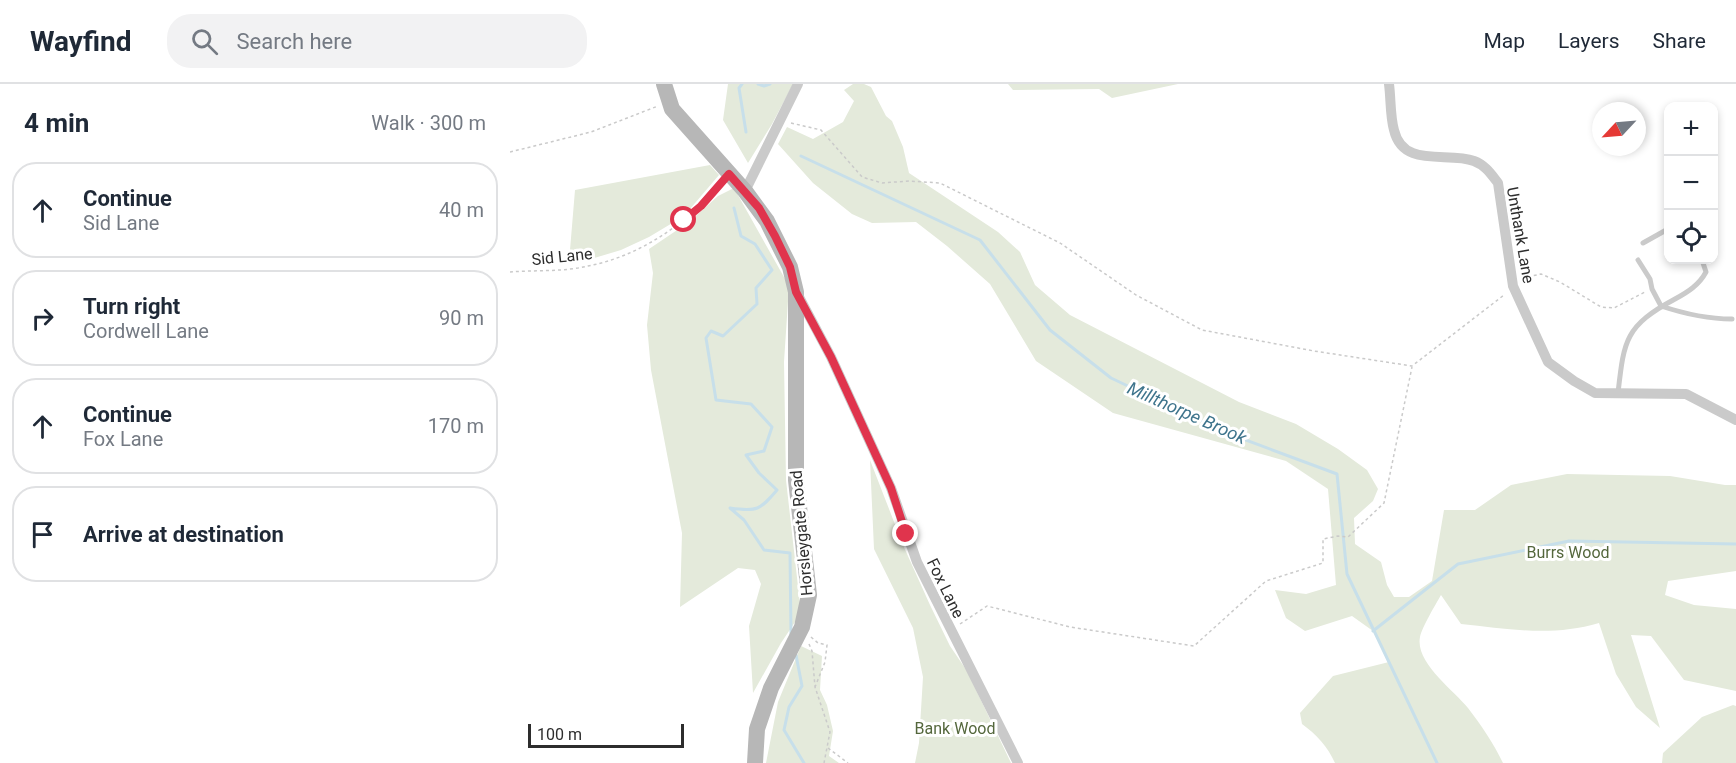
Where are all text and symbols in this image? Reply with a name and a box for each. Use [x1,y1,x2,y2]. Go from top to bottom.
search box [167,14,587,68]
text: Wayfind [30,25,131,58]
icon: search [188,25,221,58]
text: Search here [236,29,352,54]
text: Map [1483,29,1525,53]
text: Layers [1558,29,1619,53]
text: Share [1652,29,1706,53]
north arrow [1592,102,1646,156]
map controls [1664,102,1718,264]
button: + [1664,102,1718,156]
text: 4 min [24,108,89,138]
text: Walk · 300 m [371,111,486,135]
button: − [1664,156,1718,210]
street label: Unthank Lane [1503,185,1538,285]
text: Continue [83,186,172,211]
icon: ahead [26,194,59,227]
text: 40 m [439,198,484,222]
route start [670,206,696,232]
button: locate [1664,210,1718,264]
text: Sid Lane [83,211,159,235]
street label: Sid Lane [531,244,593,269]
text: Turn right [83,294,180,319]
icon: right [26,302,59,335]
text: 90 m [439,306,484,330]
text: Cordwell Lane [83,319,209,343]
water label: Millthorpe Brook [1124,377,1251,449]
text: Continue [83,402,172,427]
icon: ahead [26,410,59,443]
text: 170 m [428,414,484,438]
text: Fox Lane [83,427,163,451]
street label: Horsleygate Road [787,469,816,597]
icon: arrive [26,518,59,551]
route end [892,520,918,546]
text: Arrive at destination [83,522,284,547]
park label: Burrs Wood [1526,543,1610,562]
street label: Fox Lane [923,555,968,621]
park label: Bank Wood [915,719,995,738]
scale bar [528,721,684,748]
text: 100 m [537,725,582,744]

